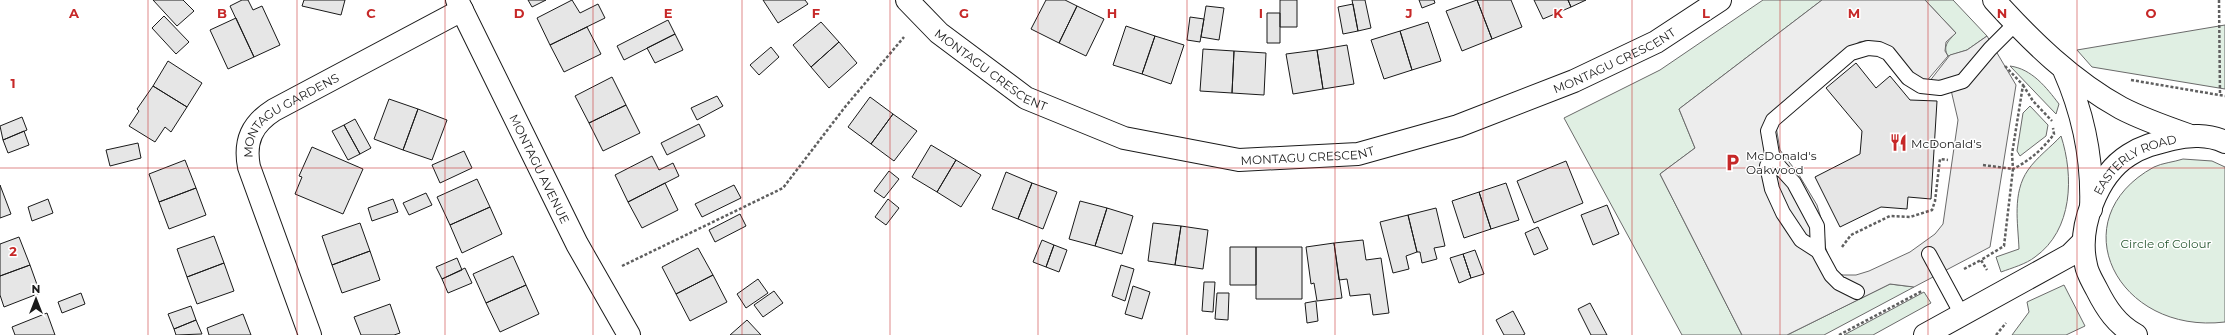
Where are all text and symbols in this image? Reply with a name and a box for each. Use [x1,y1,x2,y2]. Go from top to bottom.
text: A [68,5,80,21]
text: B [217,5,227,21]
text: C [366,5,376,21]
text: D [514,5,525,21]
text: E [664,5,673,21]
text: F [812,5,820,21]
text: G [959,5,969,21]
text: H [1107,5,1117,21]
text: I [1259,5,1263,21]
text: J [1404,5,1413,21]
text: K [1553,5,1563,21]
text: L [1702,5,1710,21]
text: M [1848,5,1860,21]
text: N [1997,5,2007,21]
text: O [2146,5,2157,21]
street label: MONTAGU CRESCENT [1551,24,1678,96]
street label: MONTAGU CRESCENT [932,25,1050,113]
street label: MONTAGU GARDENS [240,69,341,158]
text: 1 [10,75,16,91]
street label: MONTAGU AVENUE [507,112,573,226]
street label: EASTERLY ROAD [2090,131,2178,197]
restaurant icon: McDonald's [1888,133,1908,153]
place label: McDonald's [1911,136,1982,151]
street label: MONTAGU CRESCENT [1240,142,1376,167]
place label: McDonald's Oakwood [1746,148,1817,177]
parking icon: McDonald's Oakwood [1723,152,1743,172]
park label: Circle of Colour [2121,236,2212,251]
text: 2 [9,243,17,259]
north arrow [16,279,56,319]
text: N [32,282,40,296]

